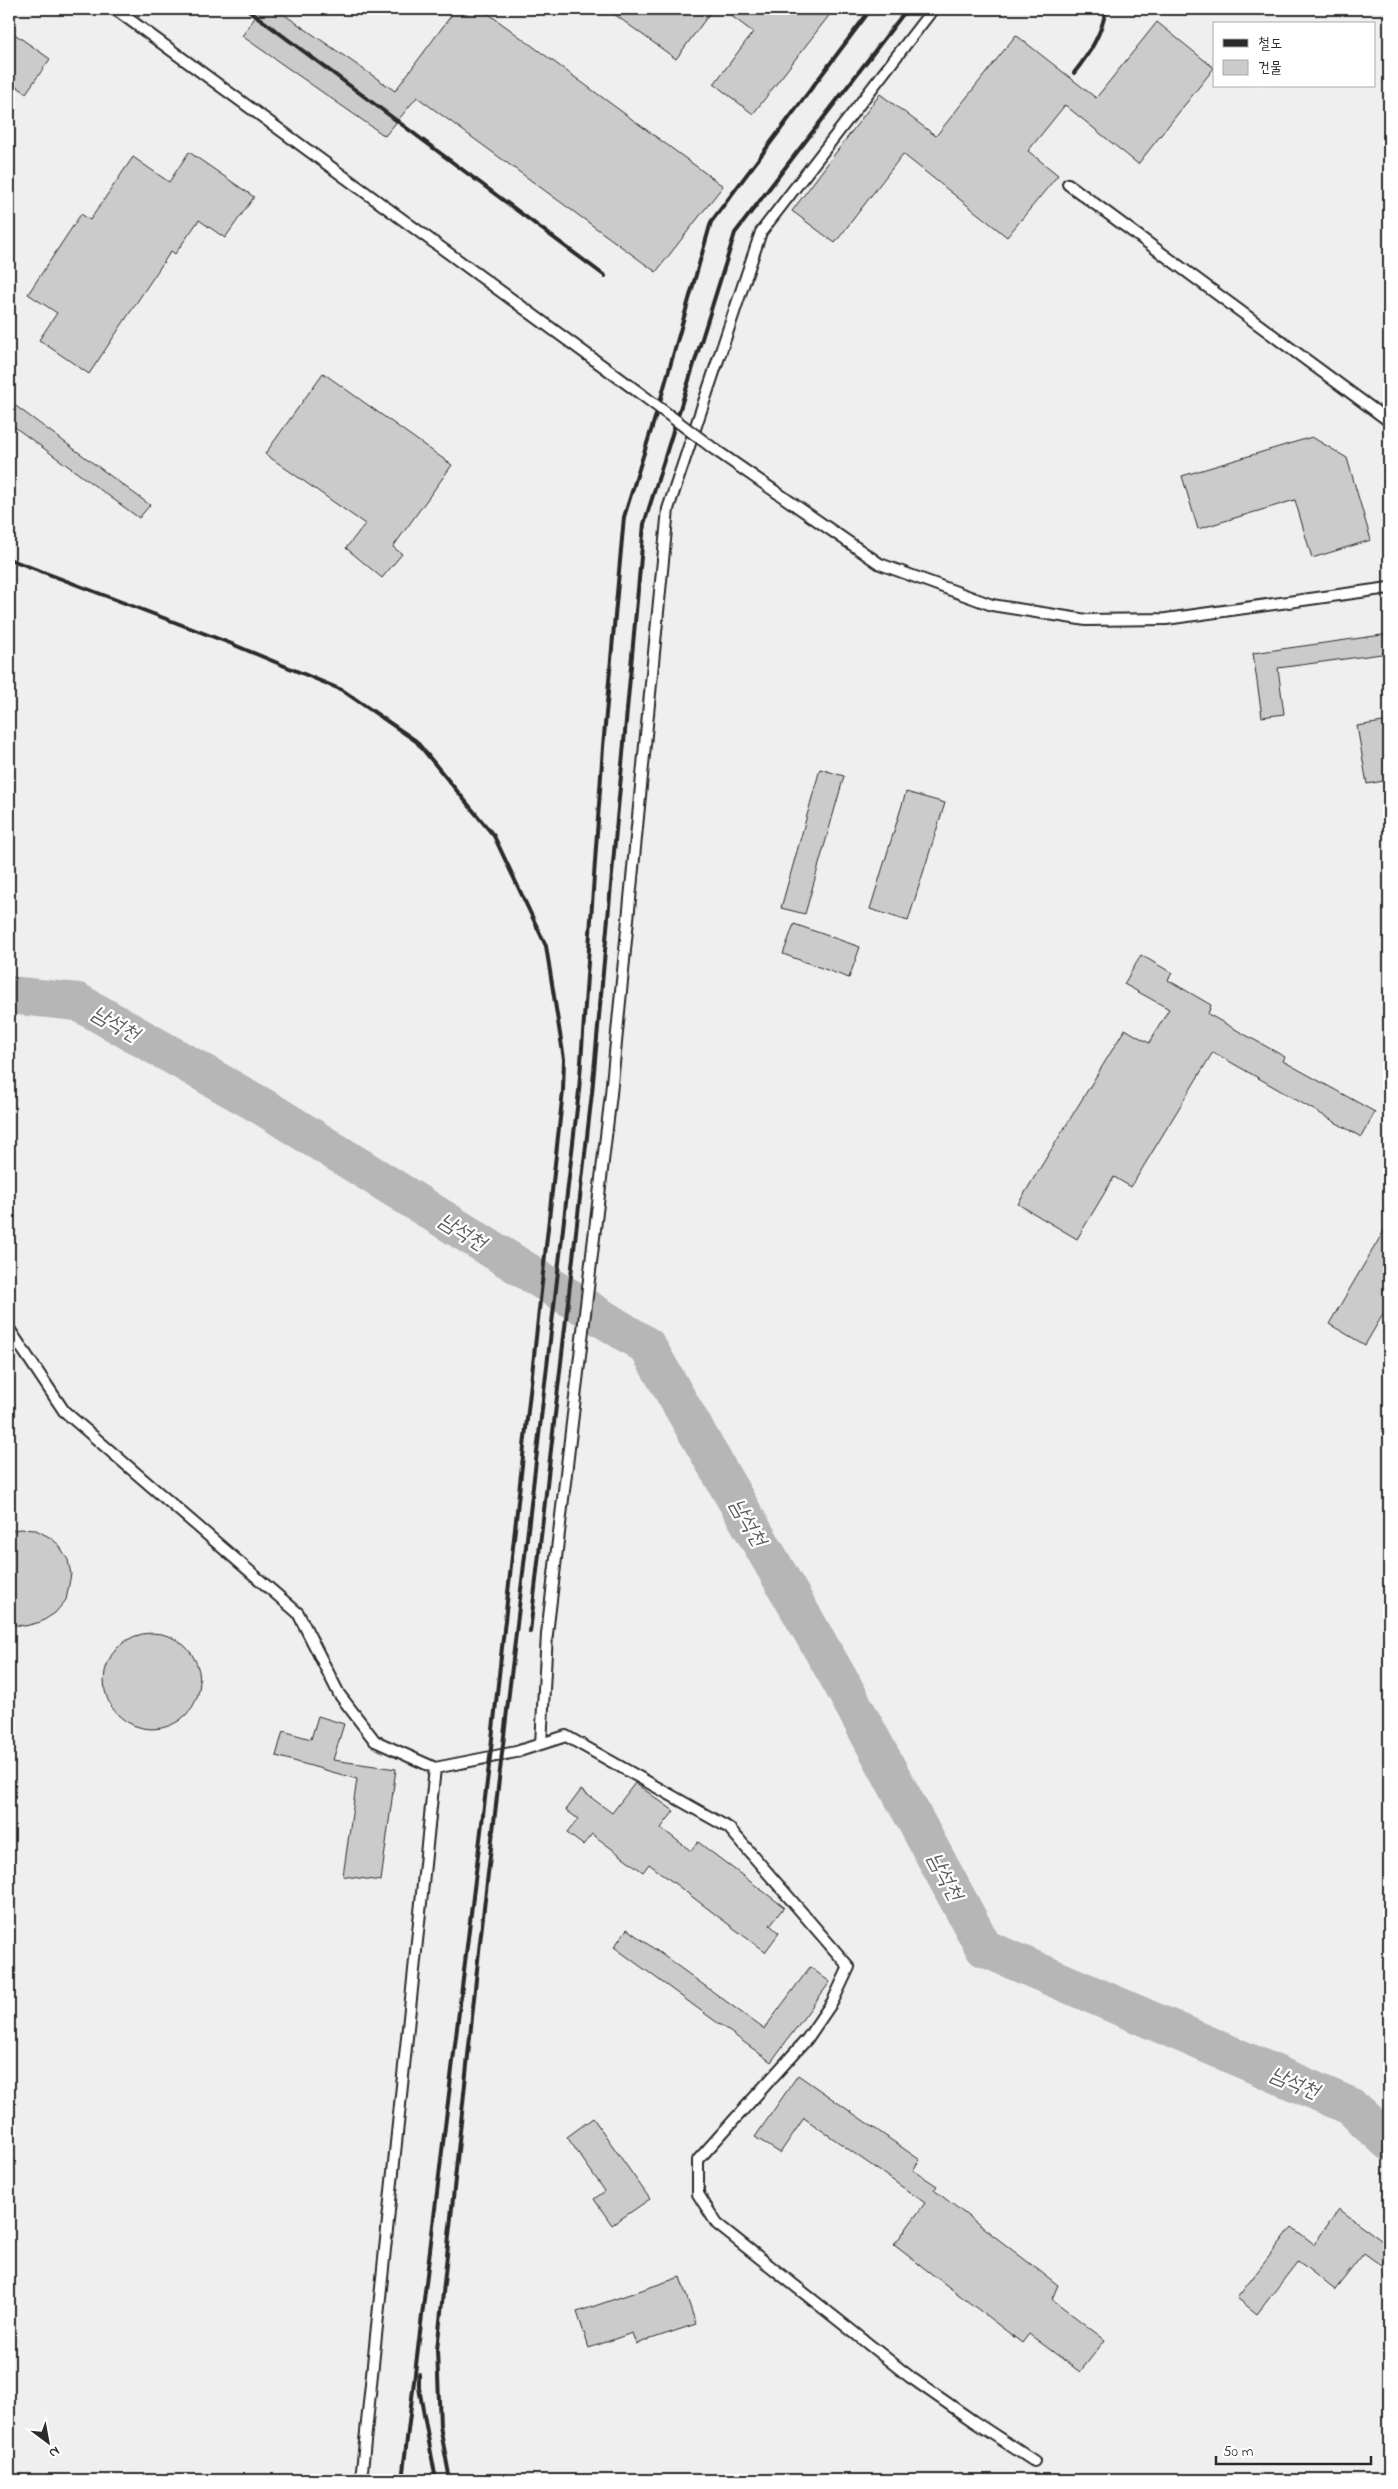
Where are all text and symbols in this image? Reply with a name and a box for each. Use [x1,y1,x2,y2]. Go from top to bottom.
legend [1213,22,1376,88]
text: 철도 [1258,33,1282,55]
text: 건물 [1258,57,1282,79]
water label: 남석천 [86,999,146,1051]
water label: 남석천 [432,1207,493,1260]
water label: 남석천 [722,1494,774,1554]
water label: 남석천 [919,1848,970,1908]
water label: 남석천 [1265,2060,1325,2108]
north arrow [22,2416,72,2466]
scale bar [1216,2434,1370,2466]
text: N [45,2440,64,2463]
text: 50 m [1223,2441,1254,2463]

